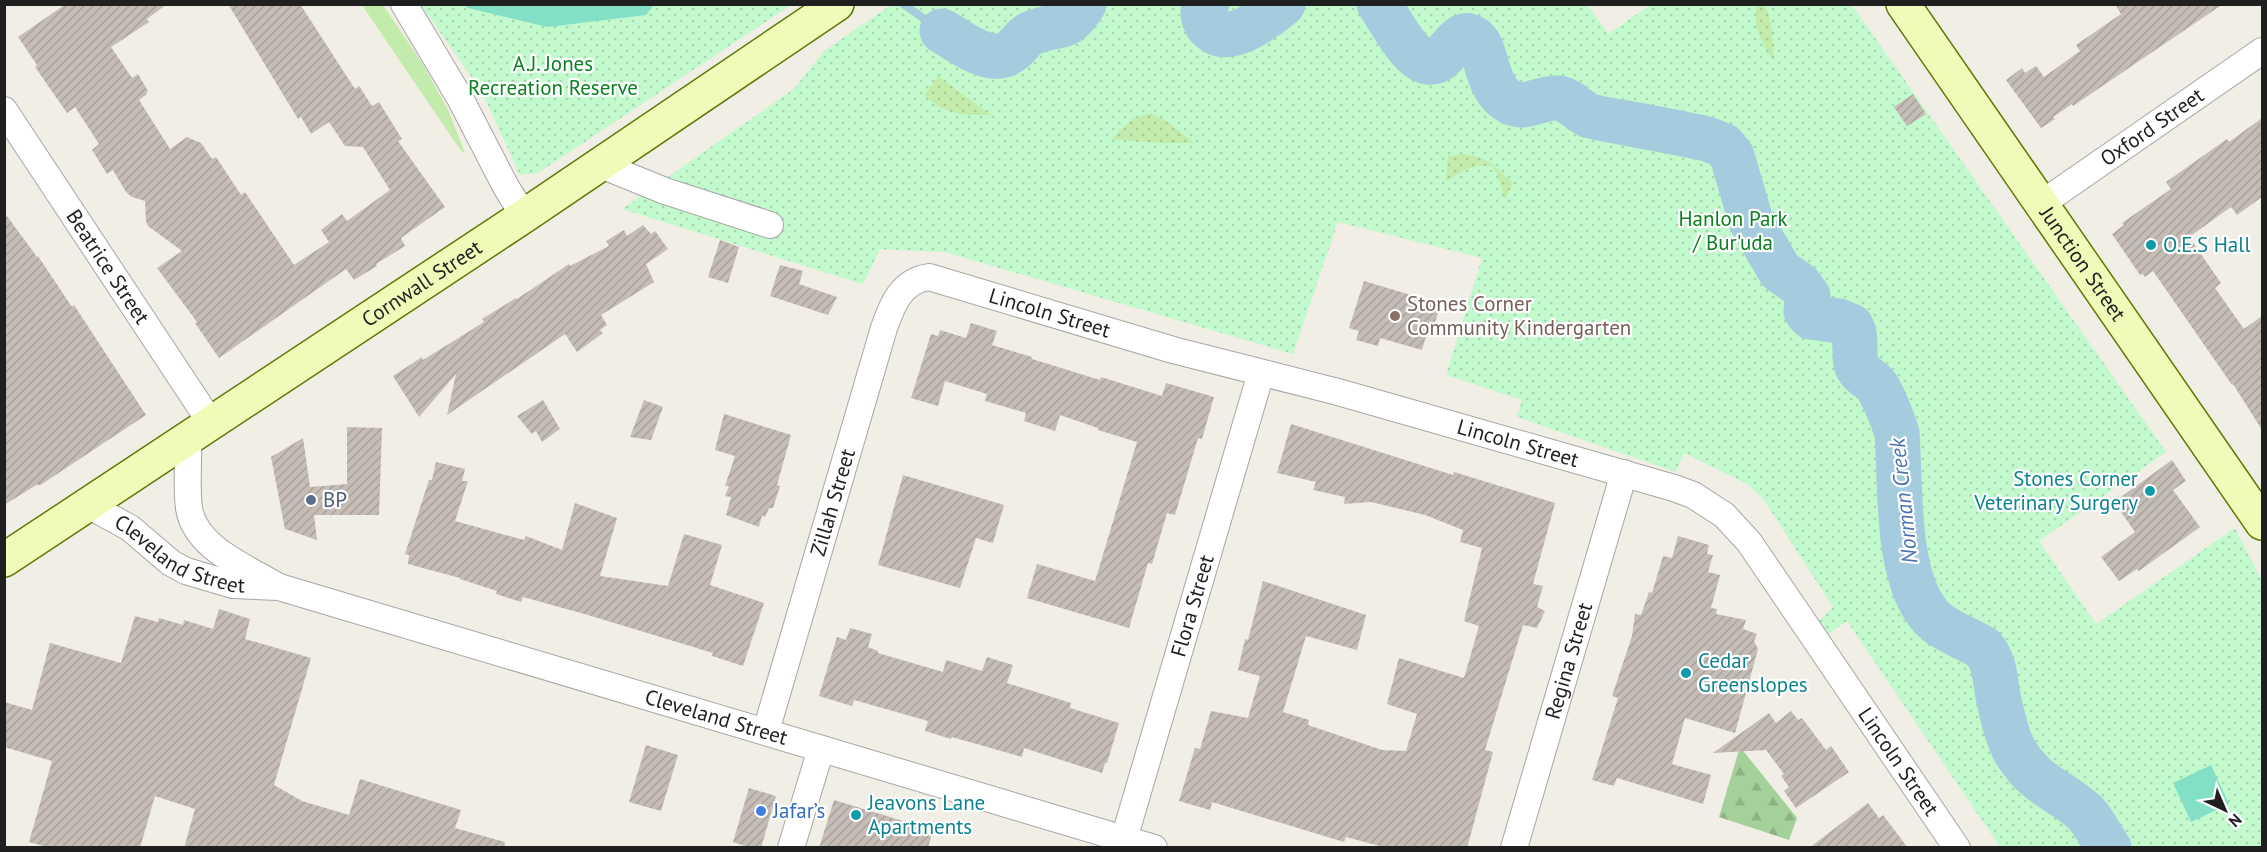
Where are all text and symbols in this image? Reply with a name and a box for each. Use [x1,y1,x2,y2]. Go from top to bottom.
park label: A.J. Jones Recreation Reserve [468,50,638,101]
street label: Oxford Street [2095,81,2209,172]
street label: Junction Street [2034,200,2132,326]
street label: Beatrice Street [60,204,156,329]
park label: Hanlon Park / Bur'uda [1678,205,1788,256]
place label: O.E.S Hall [2163,231,2251,258]
street label: Cornwall Street [356,234,487,333]
marker: O.E.S Hall [2144,238,2158,252]
street label: Lincoln Street [986,282,1114,343]
place label: Stones Corner Community Kindergarten [1407,290,1631,341]
marker: Stones Corner Community Kindergarten [1388,309,1402,323]
street label: Lincoln Street [1454,413,1582,473]
water label: Norman Creek [1882,436,1924,565]
street label: Zillah Street [804,446,861,559]
place label: Stones Corner Veterinary Surgery [1973,465,2138,516]
marker: Stones Corner Veterinary Surgery [2143,484,2157,498]
place label: BP [323,486,347,513]
marker: BP [304,493,318,507]
street label: Cleveland Street [110,508,246,599]
street label: Flora Street [1164,552,1220,660]
street label: Regina Street [1539,599,1598,722]
place label: Cedar Greenslopes [1698,647,1808,698]
marker: Cedar Greenslopes [1679,666,1693,680]
street label: Cleveland Street [642,683,791,751]
street label: Lincoln Street [1852,702,1945,821]
north arrow [2195,780,2255,840]
place label: Jeavons Lane Apartments [867,789,985,840]
place label: Jafar’s [772,797,825,824]
marker: Jafar’s [754,804,768,818]
marker: Jeavons Lane Apartments [849,808,863,822]
text: N [2225,810,2246,832]

